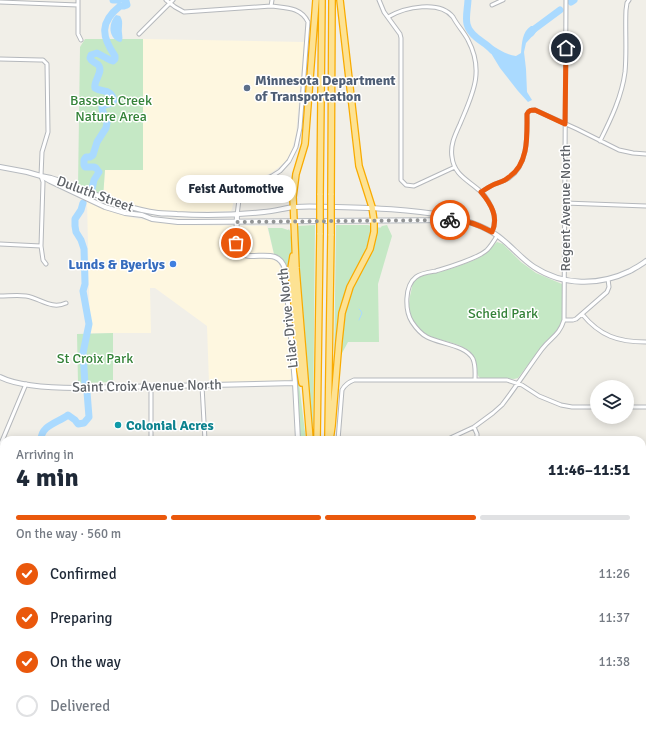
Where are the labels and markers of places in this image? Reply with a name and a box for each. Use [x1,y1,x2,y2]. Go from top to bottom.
pin [549,31,583,65]
place label: Minnesota Department of Transportation [255,72,396,105]
marker: Minnesota Department of Transportation [242,83,252,93]
callout: Feist Automotive [176,175,296,203]
pin [219,226,253,260]
place label: Lunds & Byerlys [68,256,165,273]
marker: Lunds & Byerlys [168,259,178,269]
place label: Colonial Acres [126,417,214,434]
marker: Colonial Acres [113,420,123,430]

